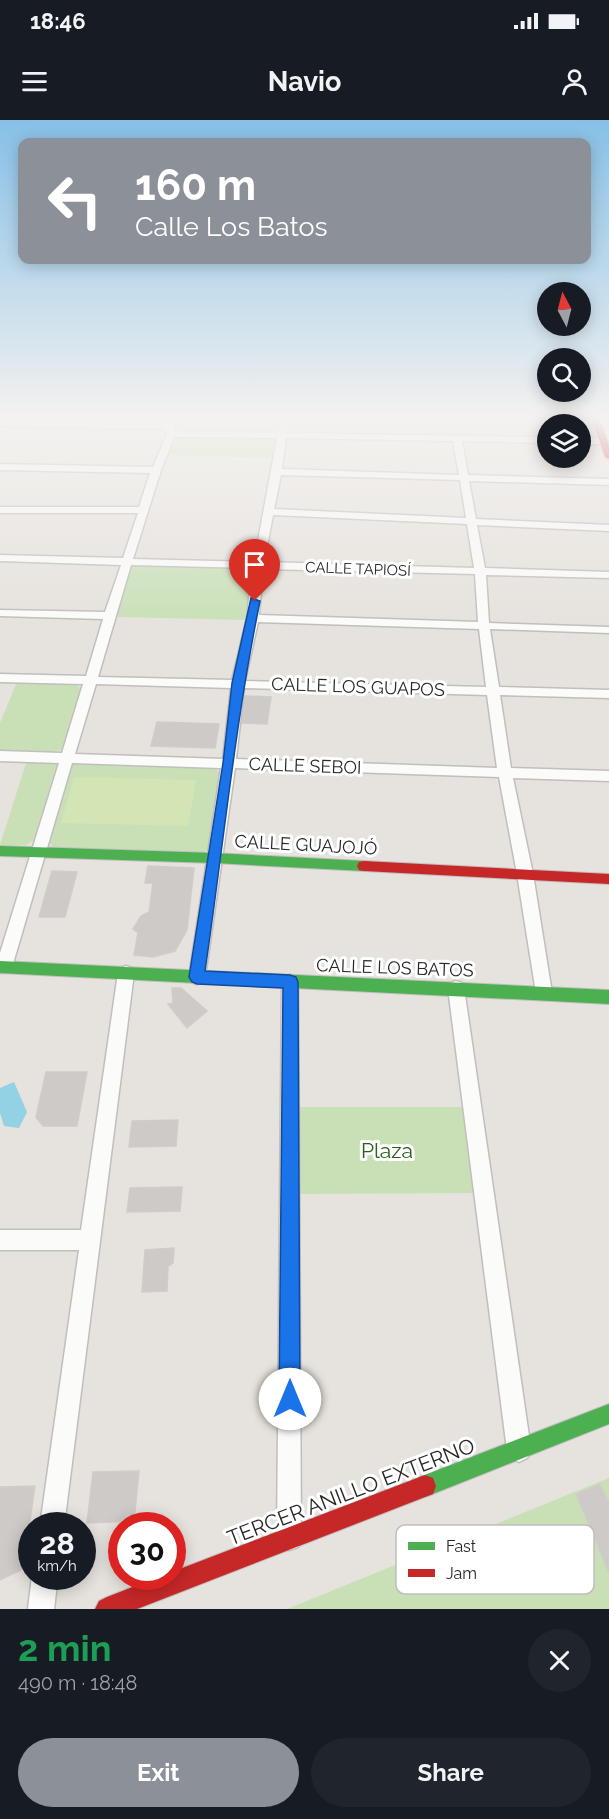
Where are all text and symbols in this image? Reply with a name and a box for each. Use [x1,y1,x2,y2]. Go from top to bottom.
text: 18:46 [30,8,86,34]
icon: menu [18,65,51,98]
icon: person [558,65,591,98]
text: Navio [268,66,341,97]
text: 160 m [135,161,256,210]
icon: left [36,162,114,240]
text: Calle Los Batos [135,211,328,242]
north arrow [537,282,591,336]
map controls [537,282,591,468]
button: search [537,348,591,402]
button: layers [537,414,591,468]
pin [229,539,280,601]
icon: arrive [238,548,271,581]
street label: CALLE TAPIOSÍ [305,558,411,580]
street label: CALLE LOS GUAPOS [271,673,445,700]
street label: CALLE SEBOI [248,753,362,778]
street label: CALLE GUAJOJÓ [234,829,378,859]
street label: CALLE LOS BATOS [316,954,474,981]
park label: Plaza [361,1138,413,1163]
position arrow [258,1367,322,1431]
street label: TERCER ANILLO EXTERNO [224,1433,478,1550]
speed limit sign: 30 [108,1512,186,1590]
legend [396,1525,594,1594]
text: 28 [39,1526,75,1561]
text: Fast [446,1537,477,1556]
text: km/h [37,1557,77,1575]
text: Jam [446,1564,477,1583]
text: 2 min [18,1627,111,1669]
button: close [528,1629,591,1692]
text: 490 m · 18:48 [18,1671,137,1695]
button: Exit [18,1738,299,1807]
button: Share [311,1738,591,1807]

